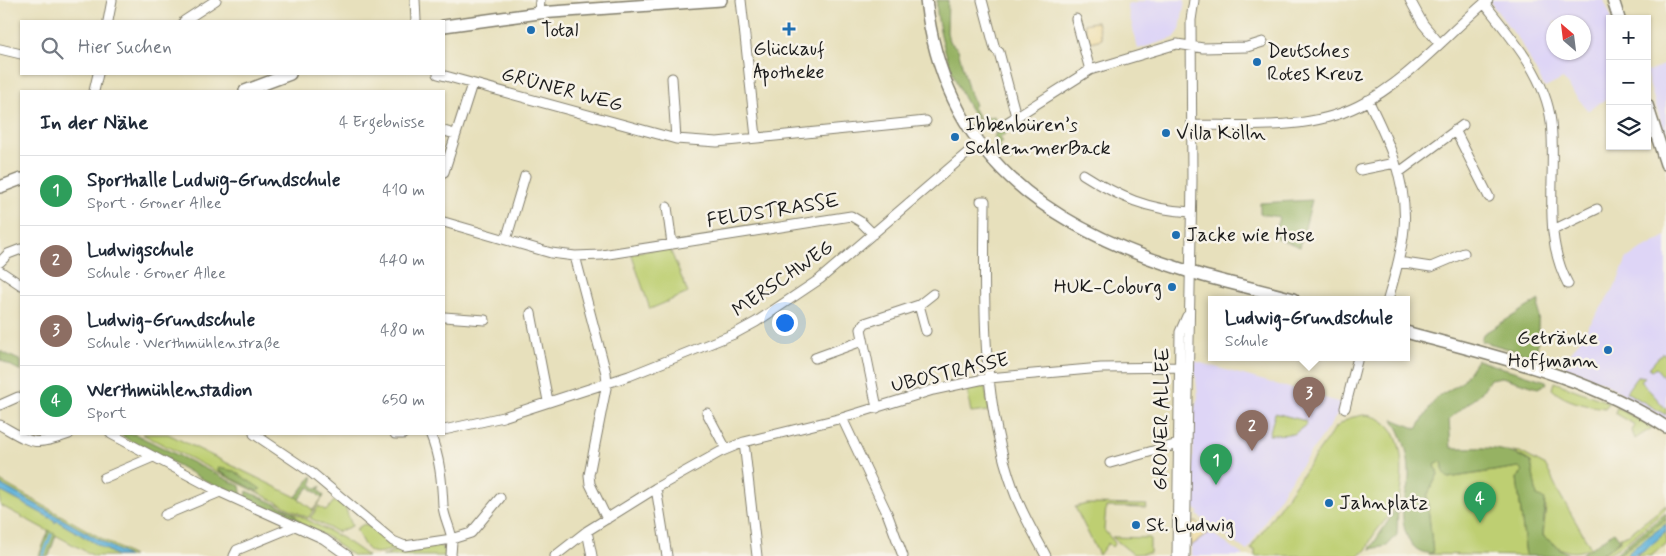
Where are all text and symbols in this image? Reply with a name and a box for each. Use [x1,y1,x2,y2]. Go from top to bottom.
north arrow [1546,15,1591,60]
map controls [1606,15,1651,150]
button: + [1606,15,1651,60]
place label: Total [541,17,579,44]
search box [20,20,445,75]
marker: Glückauf Apotheke [783,23,795,35]
marker: Total [525,24,537,36]
icon: search [38,34,66,62]
text: Hier suchen [78,35,172,60]
place label: Glückauf Apotheke [753,36,825,87]
place label: Deutsches Rotes Kreuz [1267,38,1364,88]
marker: Deutsches Rotes Kreuz [1251,56,1263,68]
button: − [1606,60,1651,105]
street label: GRÜNER WEG [498,61,626,119]
button: layers [1606,105,1651,150]
text: In der Nähe [40,109,148,137]
text: 4 Ergebnisse [339,112,425,133]
place label: Ibbenbüren’s SchlemmerBack [965,112,1111,162]
place label: Villa Kölln [1176,120,1266,147]
marker: Villa Kölln [1160,127,1172,139]
marker: Ibbenbüren’s SchlemmerBack [949,131,961,143]
text: Sporthalle Ludwig-Grundschule [87,168,341,193]
text: 1 [52,180,60,201]
text: 410 m [382,180,425,201]
street label: FELDSTRASSE [705,187,841,235]
text: Sport · Groner Allee [87,193,222,214]
place label: Jacke wie Hose [1186,222,1315,249]
marker: Jacke wie Hose [1170,229,1182,241]
street label: MERSCHWEG [727,234,839,324]
text: Ludwigschule [87,238,194,263]
text: 2 [52,250,60,271]
text: 440 m [379,250,425,271]
text: Schule · Groner Allee [87,263,226,284]
place label: HUK-Coburg [1054,274,1162,301]
marker: HUK-Coburg [1166,281,1178,293]
popup [1208,296,1410,361]
text: Ludwig-Grundschule [1225,306,1393,331]
text: Ludwig-Grundschule [87,308,255,333]
your location [772,310,798,336]
text: 3 [52,320,60,341]
text: 480 m [380,320,425,341]
place label: Getränke Hoffmann [1508,325,1598,375]
text: Schule [1225,331,1269,352]
text: Schule · Werthmühlenstraße [87,333,280,354]
marker: Getränke Hoffmann [1602,344,1614,356]
street label: UBOSTRASSE [889,346,1011,400]
street label: GRONER ALLEE [1147,347,1177,491]
pin: 3 [1293,377,1325,418]
text: Werthmühlenstadion [87,378,253,403]
text: 4 [51,390,61,411]
text: 650 m [382,390,425,411]
text: Sport [87,403,127,424]
pin: 2 [1236,410,1268,451]
pin: 1 [1200,444,1232,485]
pin: 4 [1464,482,1496,523]
place label: Jahnplatz [1339,490,1429,517]
marker: Jahnplatz [1323,497,1335,509]
place label: St. Ludwig [1146,512,1234,539]
marker: St. Ludwig [1130,519,1142,531]

